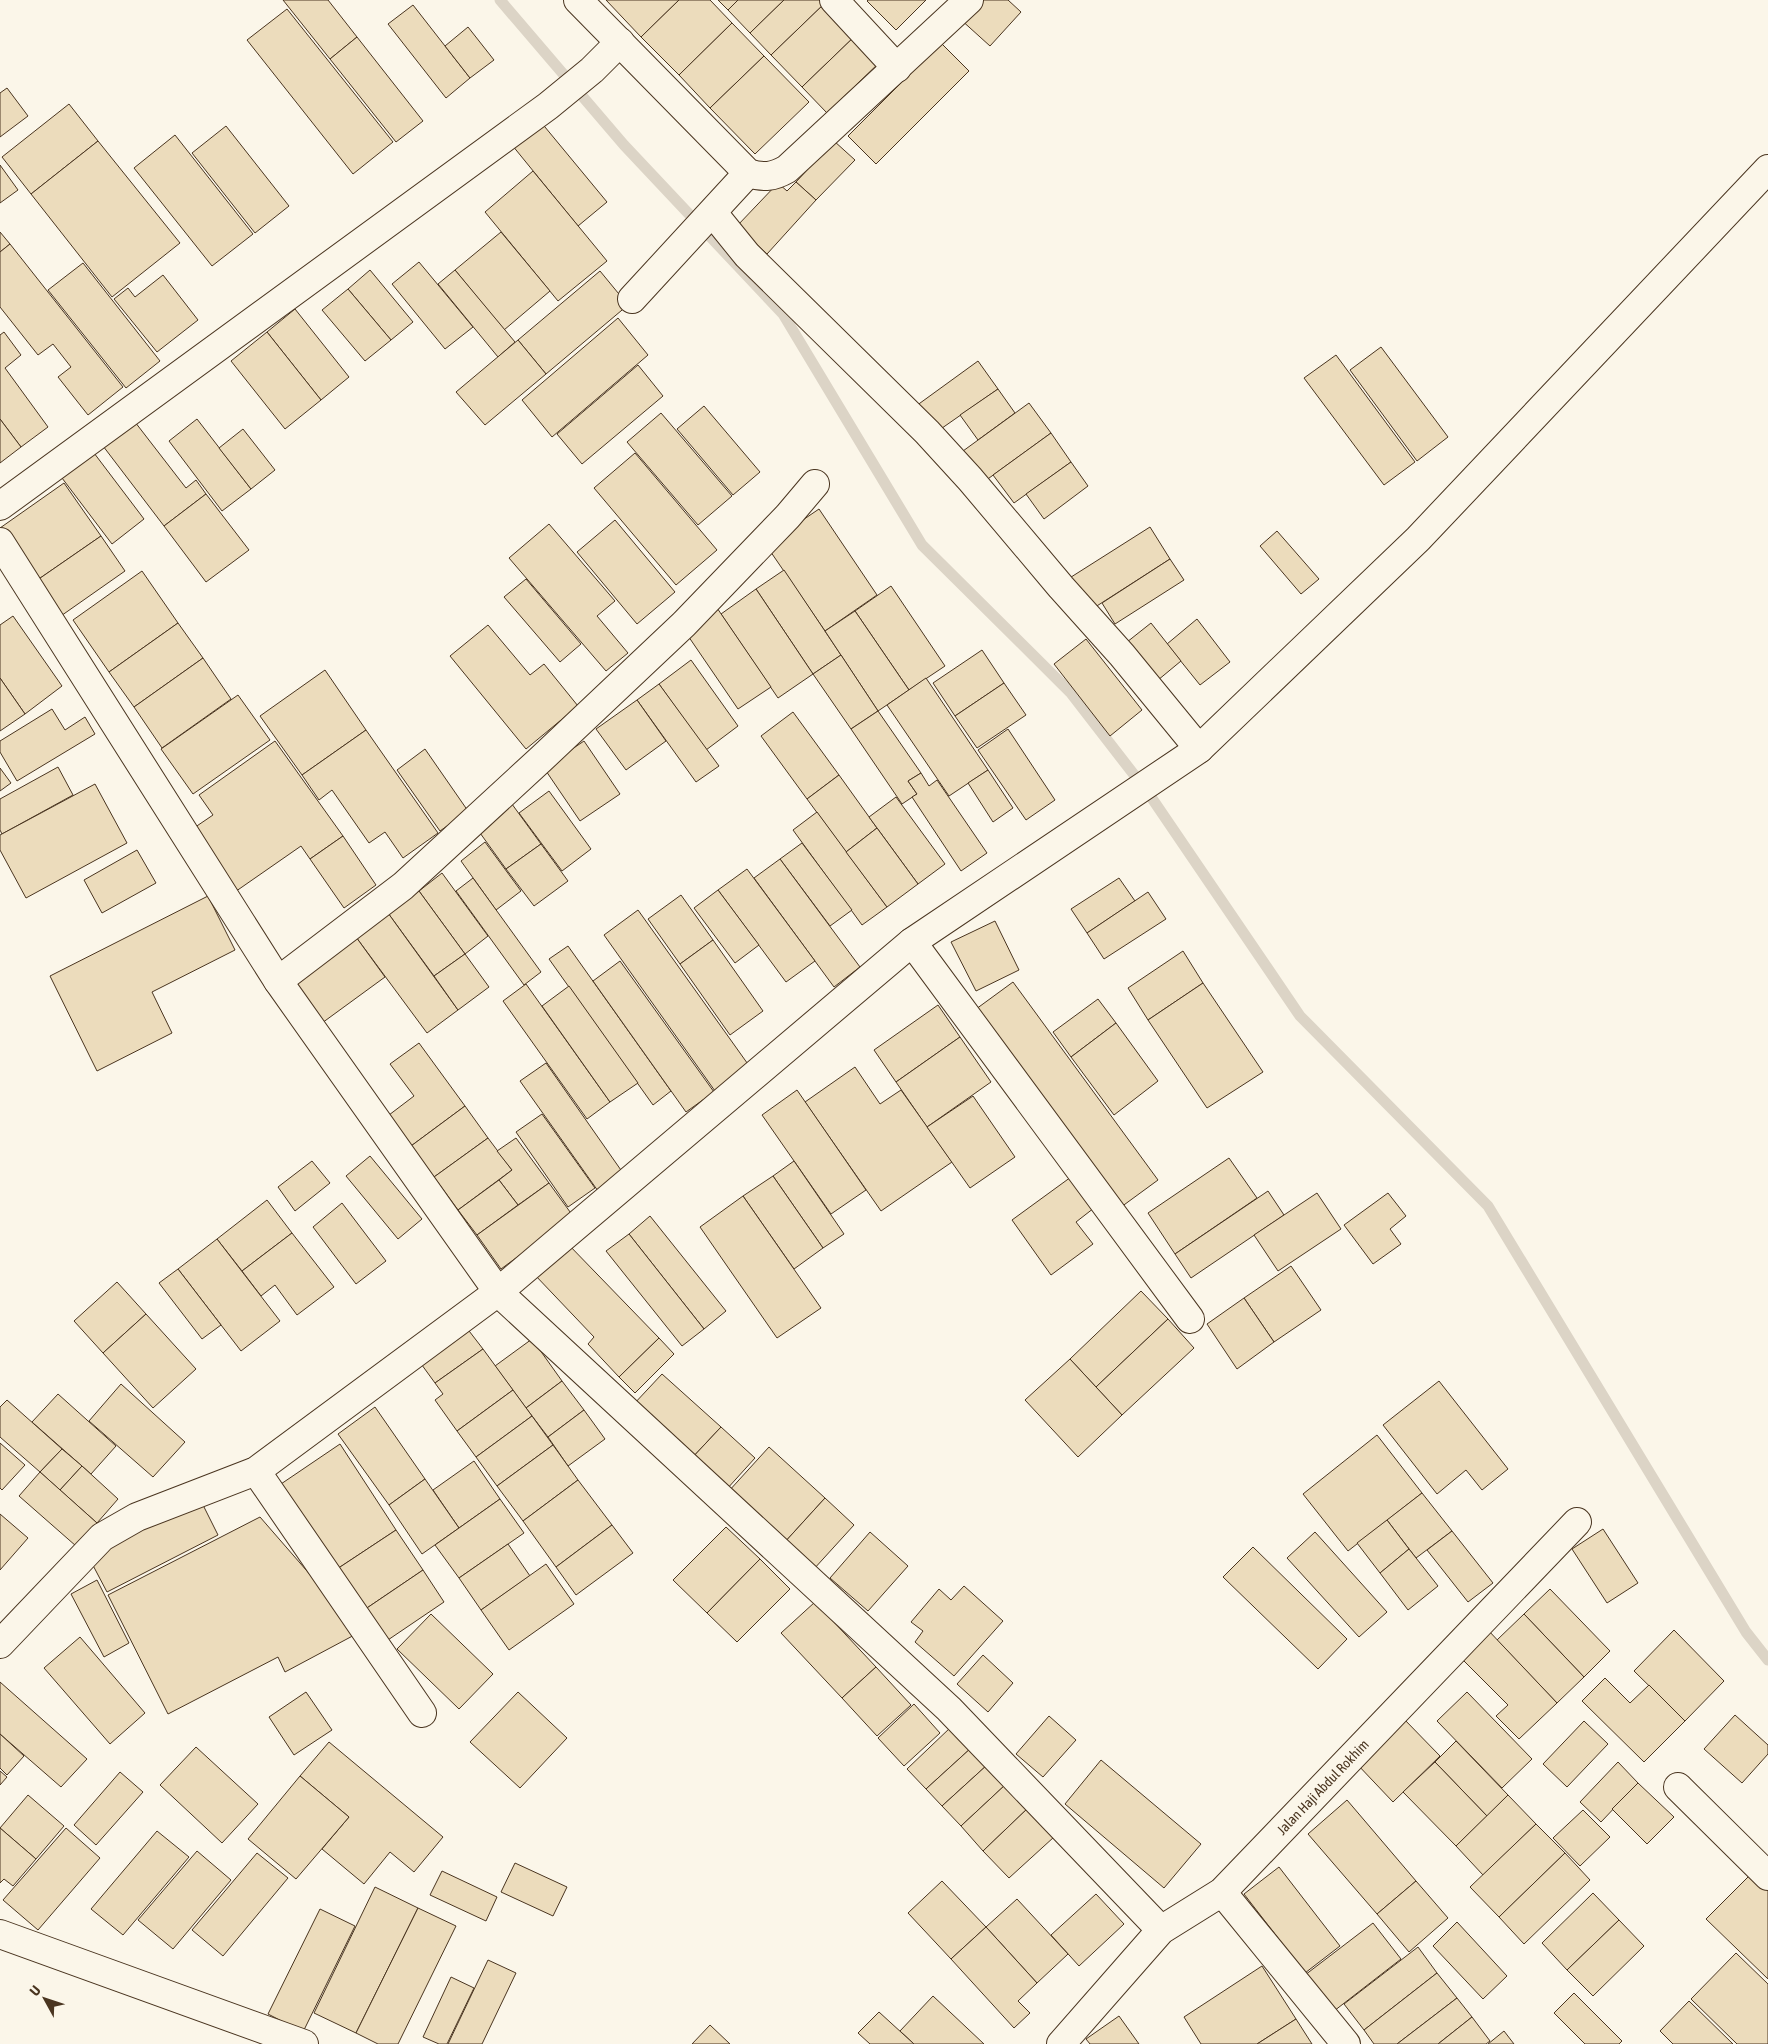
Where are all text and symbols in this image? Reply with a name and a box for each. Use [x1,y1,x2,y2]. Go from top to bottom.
street label: Jalan Haji Abdul Rokhim [1274,1736,1372,1838]
north arrow [20,1974,70,2024]
text: U [26,1982,44,1999]

